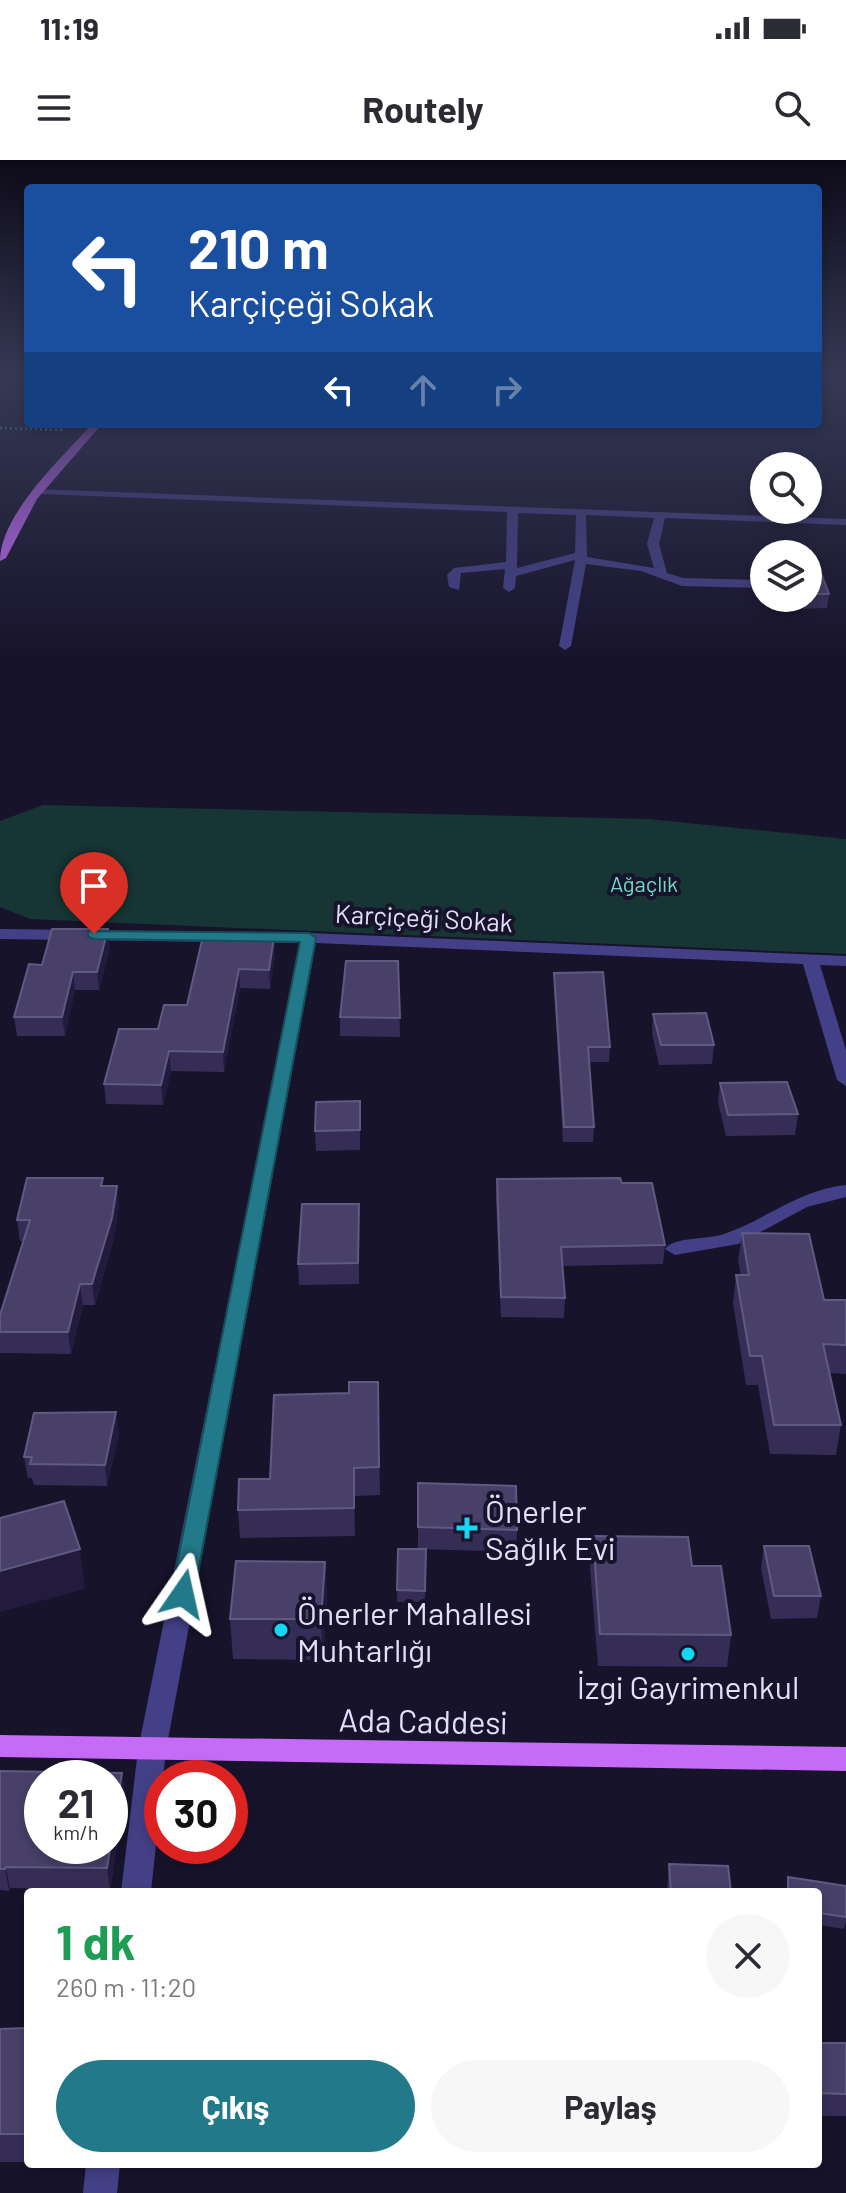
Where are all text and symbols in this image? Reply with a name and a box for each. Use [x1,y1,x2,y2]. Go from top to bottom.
text: 11:19 [40,10,99,46]
icon: menu [32,86,76,130]
icon: search [770,86,814,130]
text: Routely [362,87,484,130]
text: 210 m [188,213,329,280]
icon: left [56,216,160,320]
text: Karçiçeği Sokak [188,281,434,324]
icon: left [317,368,361,412]
icon: ahead [401,368,445,412]
icon: right [485,368,529,412]
map controls [750,452,822,612]
button: search [750,452,822,524]
button: layers [750,540,822,612]
pin [60,852,128,934]
icon: arrive [72,864,116,908]
park label: Ağaçlık [610,870,678,896]
street label: Karçiçeği Sokak [334,897,514,937]
place label: Önerler Sağlık Evi [485,1491,615,1566]
marker: Önerler Sağlık Evi [456,1517,478,1539]
position arrow [141,1552,225,1636]
place label: Önerler Mahallesi Muhtarlığı [297,1593,532,1668]
marker: Önerler Mahallesi Muhtarlığı [272,1621,290,1639]
marker: İzgi Gayrimenkul [679,1645,697,1663]
place label: İzgi Gayrimenkul [577,1667,799,1705]
street label: Ada Caddesi [338,1700,508,1740]
speed limit sign: 30 [144,1760,248,1864]
text: 21 [58,1778,94,1826]
text: km/h [53,1820,99,1844]
text: 1 dk [56,1912,135,1970]
button: close [706,1914,790,1998]
text: 260 m · 11:20 [56,1971,196,2002]
button: Çıkış [56,2060,415,2152]
button: Paylaş [431,2060,790,2152]

